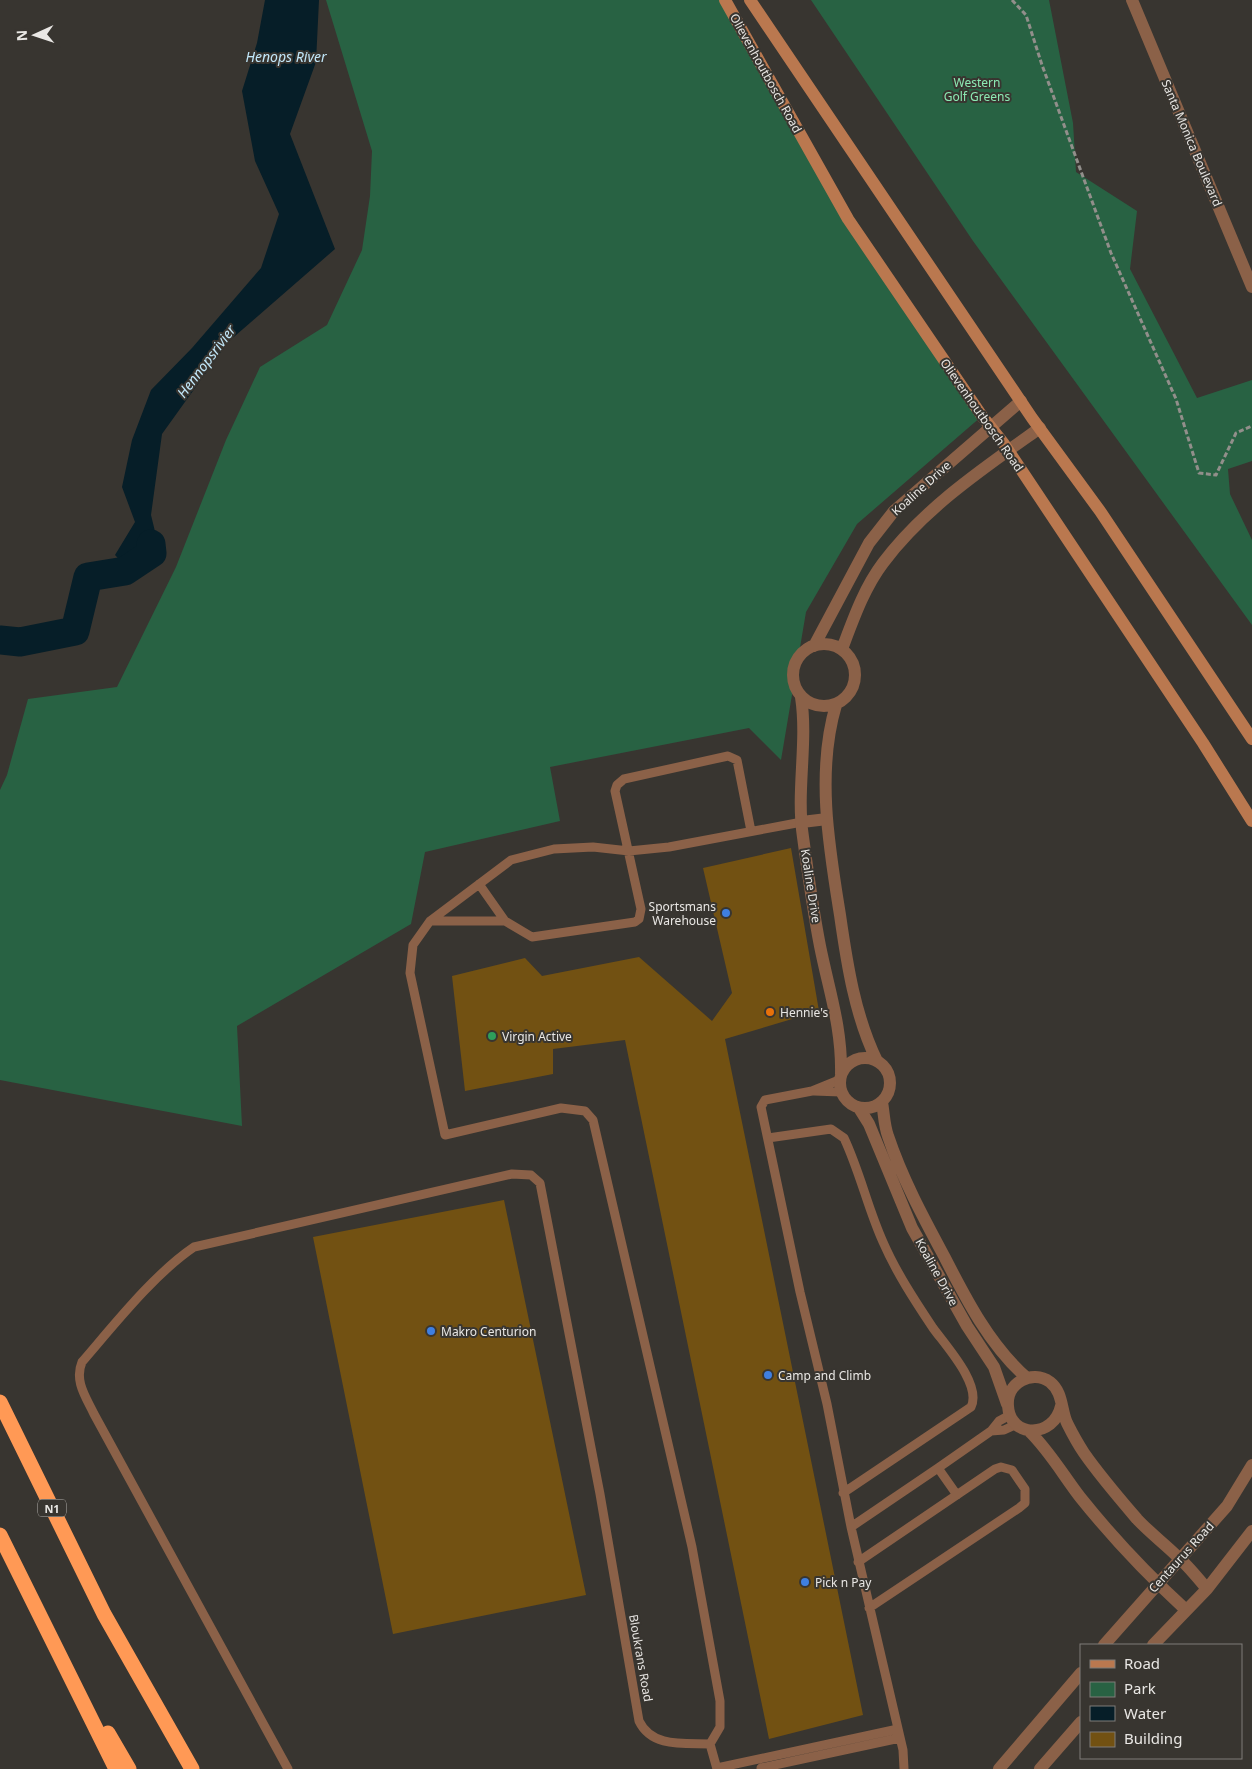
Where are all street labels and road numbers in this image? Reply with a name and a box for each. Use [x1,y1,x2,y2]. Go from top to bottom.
street label: Olievenhoutbosch Road [726,10,806,136]
street label: Santa Monica Boulevard [1158,77,1226,209]
street label: Olievenhoutbosch Road [937,355,1027,475]
street label: Koaline Drive [888,457,955,519]
street label: Koaline Drive [797,848,825,924]
street label: Koaline Drive [911,1235,963,1309]
road number: N1 [38,1500,66,1516]
street label: Centaurus Road [1144,1518,1218,1596]
street label: Bloukrans Road [625,1613,657,1703]

